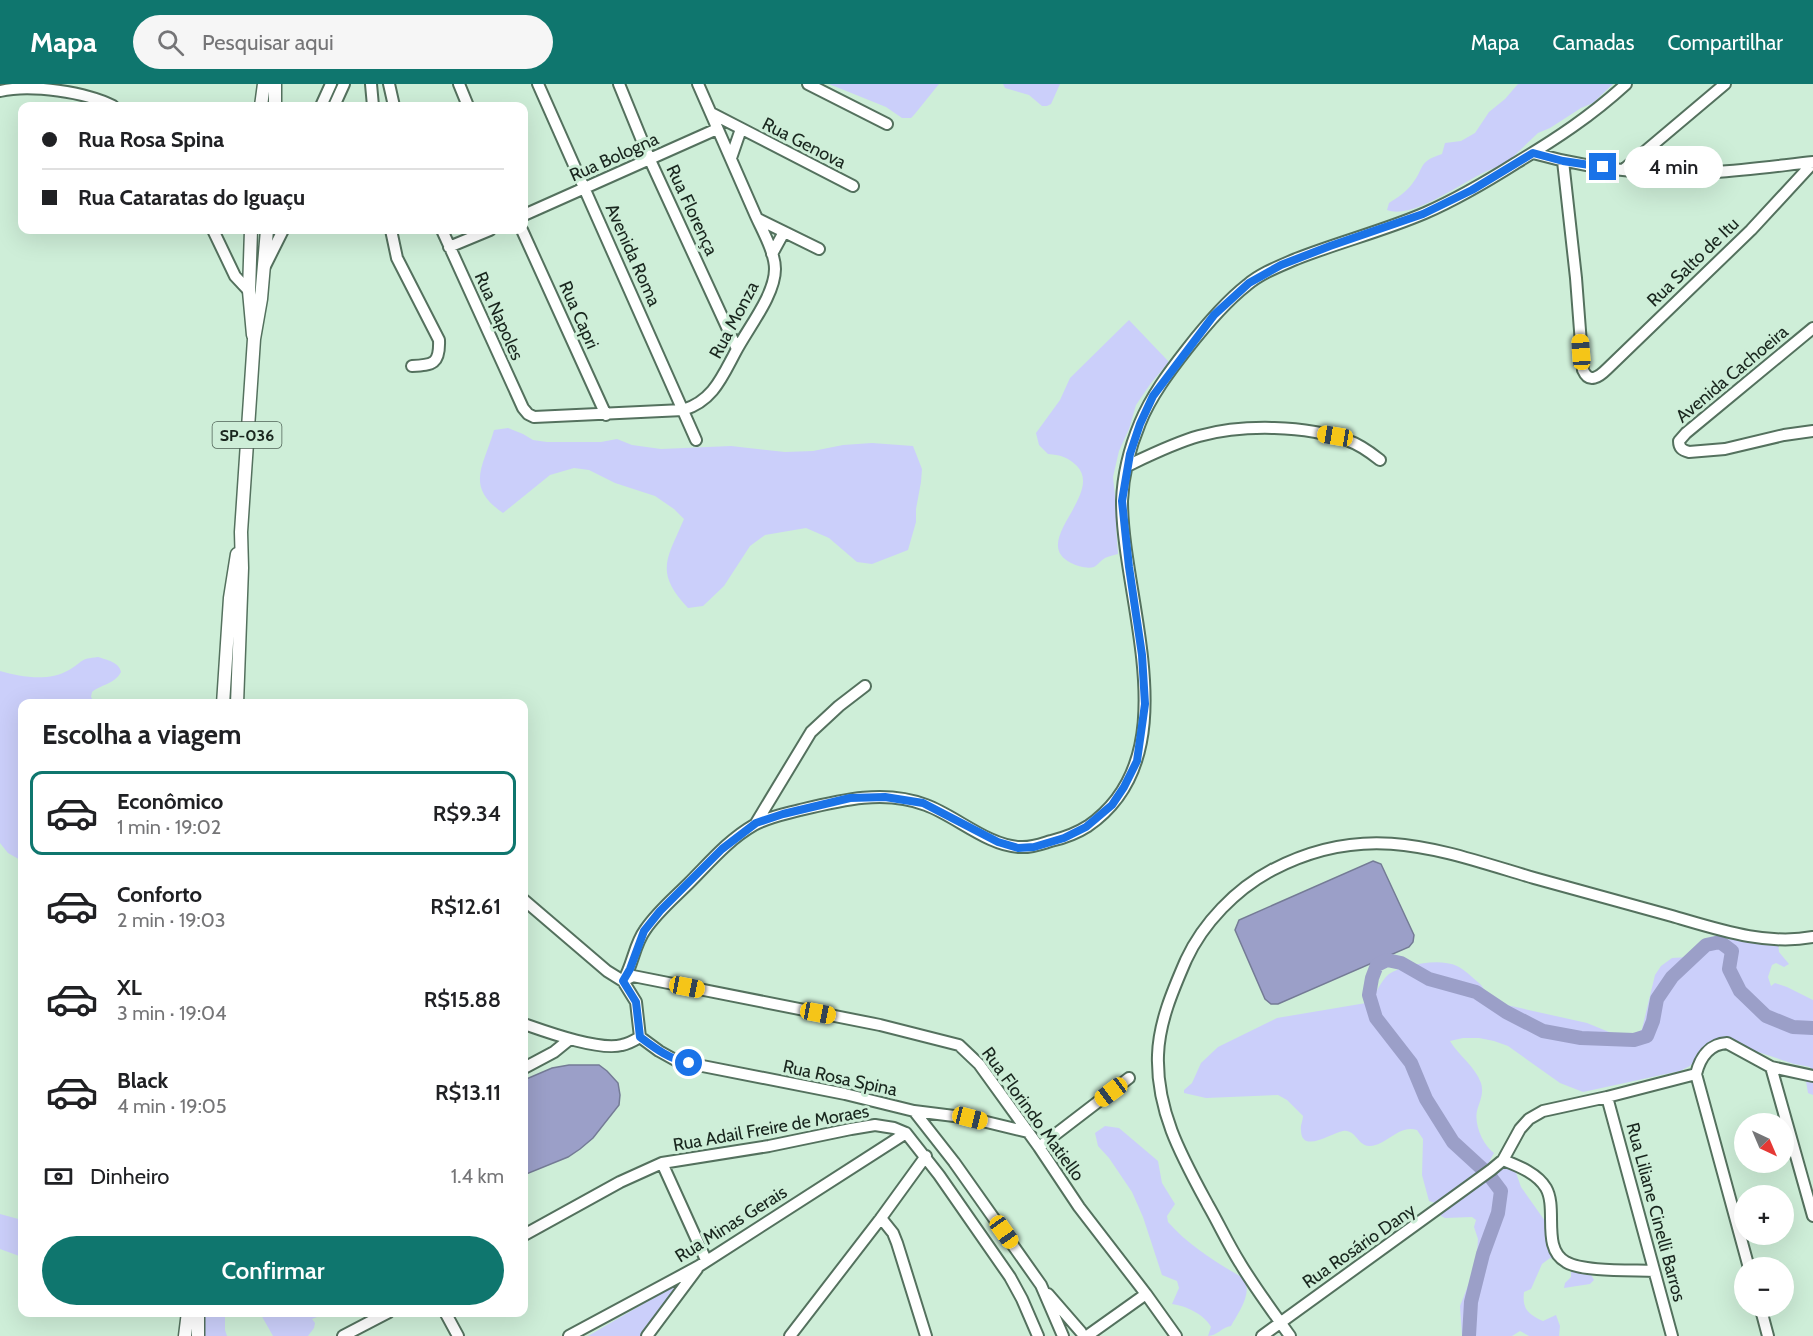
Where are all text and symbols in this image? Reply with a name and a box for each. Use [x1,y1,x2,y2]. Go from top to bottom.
search box [133,15,553,69]
text: Mapa [30,25,97,59]
icon: search [154,26,187,59]
text: Pesquisar aqui [202,29,334,56]
text: Mapa [1471,30,1519,55]
text: Camadas [1552,30,1634,55]
text: Compartilhar [1667,30,1783,55]
street label: Rua Genova [758,113,850,174]
text: Rua Rosa Spina [78,126,224,153]
street label: Rua Bologna [566,127,662,186]
callout: 4 min [1624,146,1723,188]
route end [1589,153,1616,180]
text: 4 min [1649,155,1698,179]
street label: Rua Florença [661,161,723,259]
text: Rua Cataratas do Iguaçu [78,184,305,211]
street label: Avenida Roma [601,200,666,310]
street label: Rua Salto de Itu [1642,213,1744,311]
street label: Rua Napoles [470,268,528,364]
street label: Rua Monza [705,277,764,362]
street label: Rua Capri [554,278,604,352]
street label: Avenida Cachoeira [1671,320,1793,427]
car [1571,333,1591,371]
road number: SP-036 [212,422,282,448]
car [1316,424,1354,448]
text: Escolha a viagem [42,718,241,751]
icon: car [45,786,99,840]
text: Econômico [117,788,223,815]
text: R$9.34 [433,800,501,827]
text: 1 min · 19:02 [117,815,221,839]
icon: car [45,879,99,933]
text: Conforto [117,881,202,908]
text: R$12.61 [430,893,501,920]
text: 2 min · 19:03 [117,908,226,932]
icon: car [45,972,99,1026]
text: XL [117,974,142,1001]
car [668,975,706,999]
text: R$15.88 [424,986,501,1013]
text: 3 min · 19:04 [117,1001,227,1025]
car [799,1001,837,1025]
street label: Rua Florindo Matiello [977,1043,1089,1185]
route start [675,1049,702,1076]
street label: Rua Rosa Spina [781,1055,899,1101]
icon: car [45,1065,99,1119]
text: Black [117,1067,168,1094]
car [1091,1074,1131,1110]
text: R$13.11 [435,1079,501,1106]
text: 4 min · 19:05 [117,1094,227,1118]
street label: Rua Adail Freire de Moraes [671,1100,871,1156]
car [950,1105,990,1131]
north arrow [1734,1113,1794,1173]
map controls [1734,1113,1794,1317]
street label: Rua Liliane Cinelli Barros [1621,1120,1691,1304]
icon: cash [42,1160,75,1193]
text: Dinheiro [90,1163,169,1190]
text: 1.4 km [451,1164,504,1188]
street label: Rua Minas Gerais [671,1181,791,1267]
button: + [1734,1185,1794,1245]
street label: Rua Rosário Dany [1298,1199,1420,1293]
car [986,1212,1022,1252]
button: Confirmar [42,1236,504,1305]
button: − [1734,1257,1794,1317]

